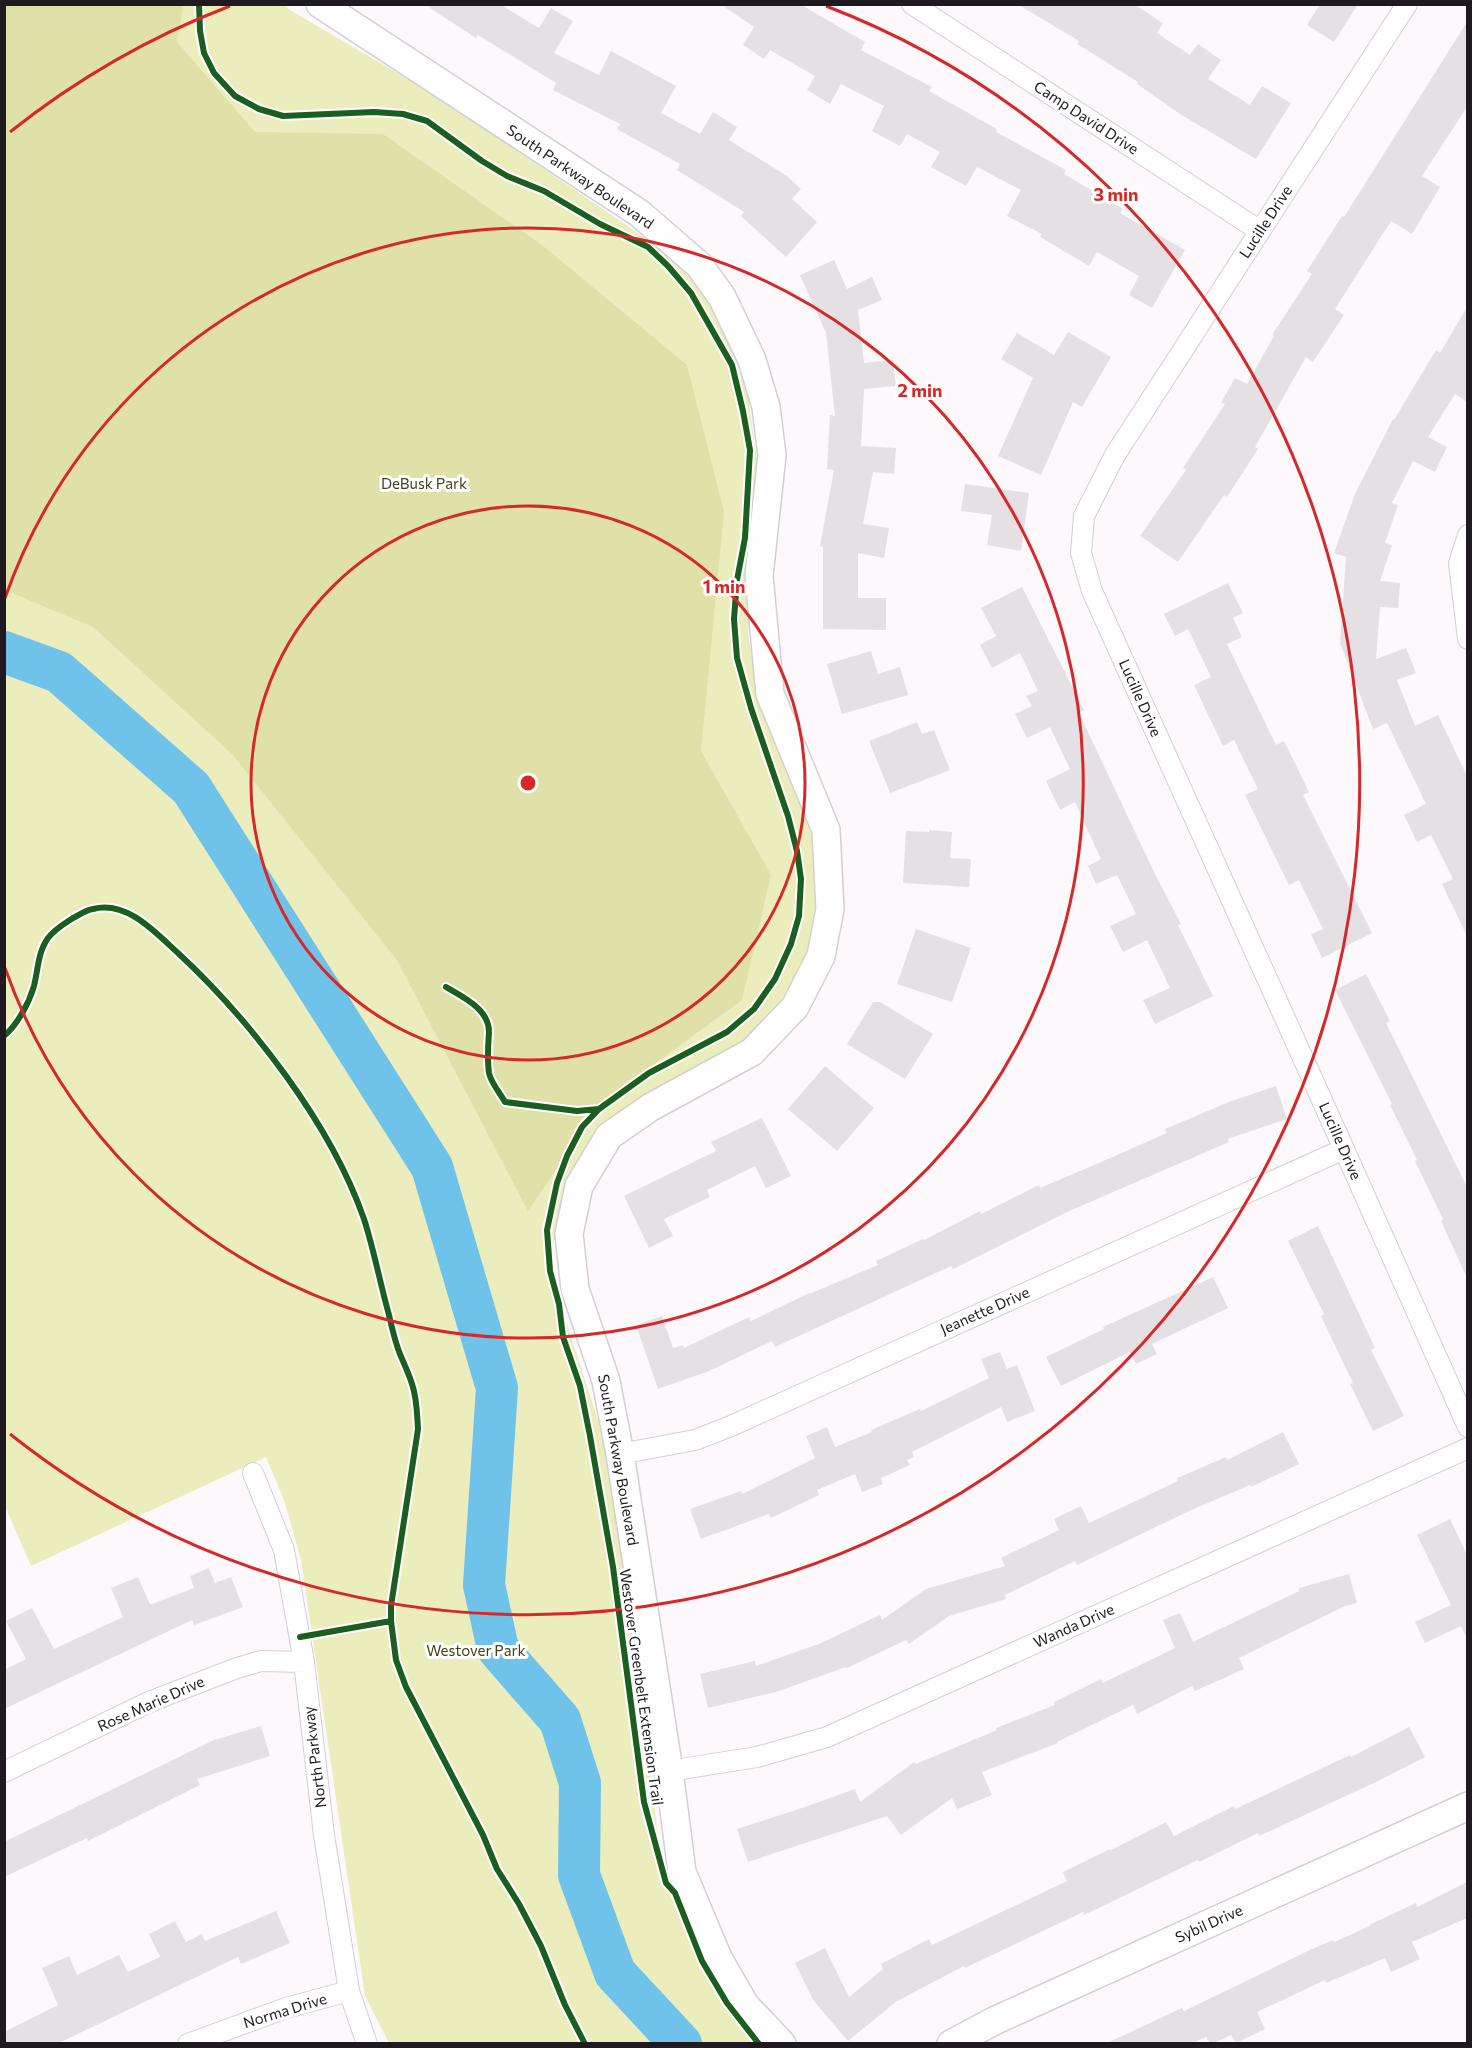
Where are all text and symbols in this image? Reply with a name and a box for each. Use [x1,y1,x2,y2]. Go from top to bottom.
street label: Camp David Drive [1031,77,1142,158]
street label: South Parkway Boulevard [504,120,658,232]
street label: Lucille Drive [1235,182,1295,261]
text: 3 min [1093,183,1139,205]
text: 2 min [898,379,942,401]
park label: DeBusk Park [381,474,467,492]
text: 1 min [703,575,745,597]
street label: Lucille Drive [1116,656,1166,739]
centre of rings [518,773,538,793]
street label: Lucille Drive [1316,1099,1366,1182]
street label: Jeanette Drive [937,1282,1032,1338]
street label: South Parkway Boulevard [595,1373,643,1547]
street label: Westover Greenbelt Extension Trail [616,1567,668,1806]
street label: Wanda Drive [1030,1599,1117,1651]
park label: Westover Park [426,1641,526,1659]
street label: Rose Marie Drive [94,1671,207,1735]
street label: North Parkway [299,1705,329,1809]
street label: Sybil Drive [1172,1900,1245,1946]
street label: Norma Drive [241,1989,329,2031]

